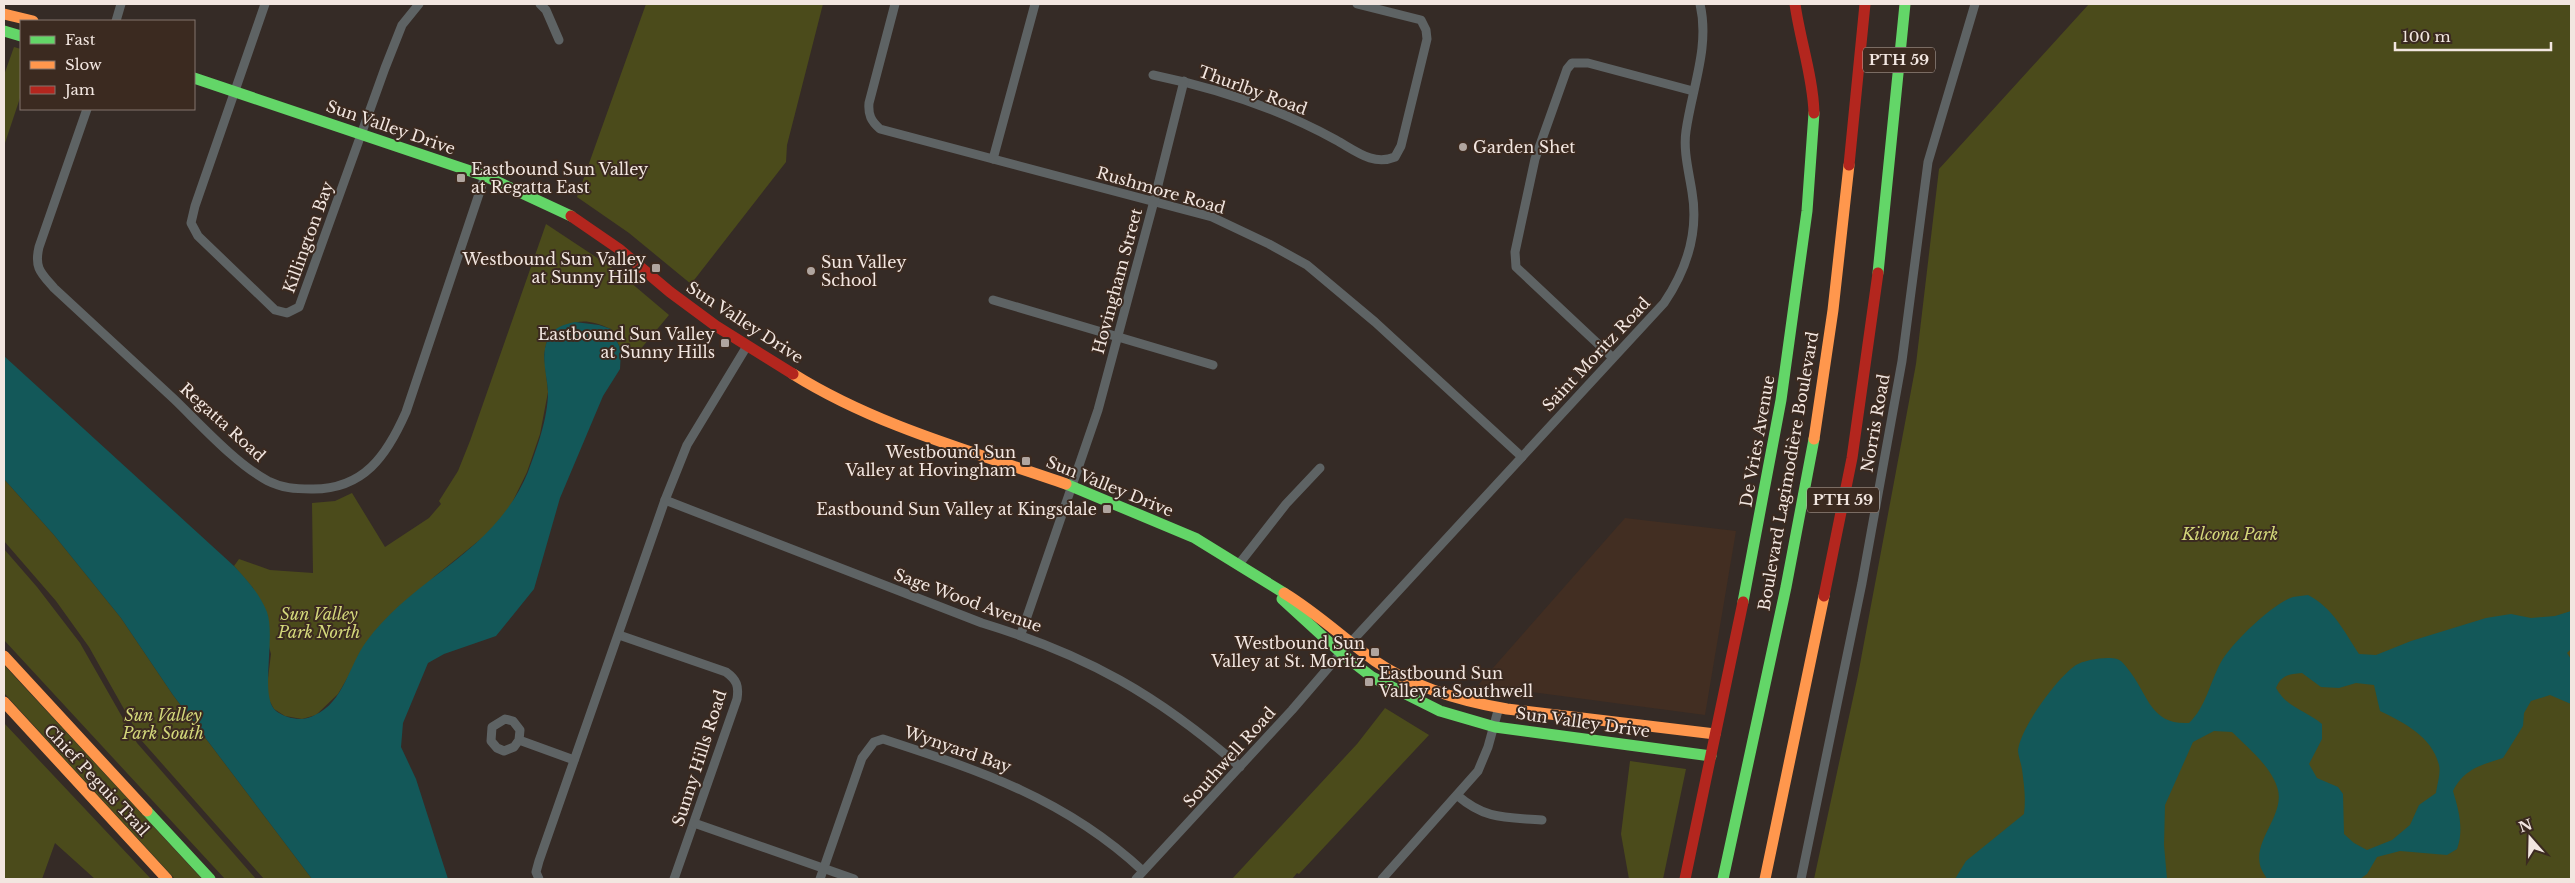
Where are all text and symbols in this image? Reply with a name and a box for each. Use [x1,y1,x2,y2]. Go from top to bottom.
legend [20,20,195,110]
scale bar [2395,20,2551,52]
text: 100 m [2402,27,2451,46]
text: Fast [65,30,96,49]
road number: PTH 59 [1863,48,1935,72]
text: Slow [65,55,102,74]
street label: Thurlby Road [1196,61,1310,119]
text: Jam [63,80,95,99]
street label: Sun Valley Drive [324,96,458,158]
place label: Garden Shet [1473,137,1575,157]
marker: Garden Shet [1457,141,1469,153]
place label: Eastbound Sun Valley at Regatta East [471,159,649,197]
street label: Rushmore Road [1094,162,1228,218]
marker: Eastbound Sun Valley at Regatta East [455,172,467,184]
street label: Killington Bay [279,178,338,296]
street label: Hovingham Street [1088,206,1146,356]
place label: Westbound Sun Valley at Sunny Hills [461,249,647,287]
place label: Sun Valley School [821,252,907,290]
marker: Westbound Sun Valley at Sunny Hills [650,262,662,274]
marker: Sun Valley School [805,265,817,277]
street label: Sun Valley Drive [683,277,807,367]
street label: Saint Moritz Road [1538,293,1654,415]
place label: Eastbound Sun Valley at Sunny Hills [538,324,716,362]
street label: Boulevard Lagimodière Boulevard [1754,330,1822,612]
marker: Eastbound Sun Valley at Sunny Hills [719,337,731,349]
street label: Norris Road [1857,372,1894,474]
street label: De Vries Avenue [1736,374,1778,508]
street label: Regatta Road [176,378,270,466]
place label: Westbound Sun Valley at Hovingham [845,442,1016,480]
street label: Sun Valley Drive [1044,451,1176,521]
marker: Westbound Sun Valley at Hovingham [1020,455,1032,467]
road number: PTH 59 [1807,488,1879,512]
place label: Eastbound Sun Valley at Kingsdale [816,499,1097,519]
marker: Eastbound Sun Valley at Kingsdale [1101,503,1113,515]
park label: Kilcona Park [2181,524,2278,544]
street label: Sage Wood Avenue [891,564,1045,636]
park label: Sun Valley Park North [277,604,360,642]
place label: Westbound Sun Valley at St. Moritz [1210,633,1365,671]
marker: Westbound Sun Valley at St. Moritz [1369,646,1381,658]
place label: Eastbound Sun Valley at Southwell [1378,663,1533,701]
marker: Eastbound Sun Valley at Southwell [1363,676,1375,688]
street label: Sunny Hills Road [668,687,731,829]
street label: Southwell Road [1179,702,1279,811]
street label: Sun Valley Drive [1515,703,1651,741]
park label: Sun Valley Park South [121,705,204,743]
street label: Chief Peguis Trail [40,720,154,840]
street label: Wynyard Bay [901,721,1015,777]
north arrow [2505,813,2555,863]
text: N [2516,815,2535,836]

